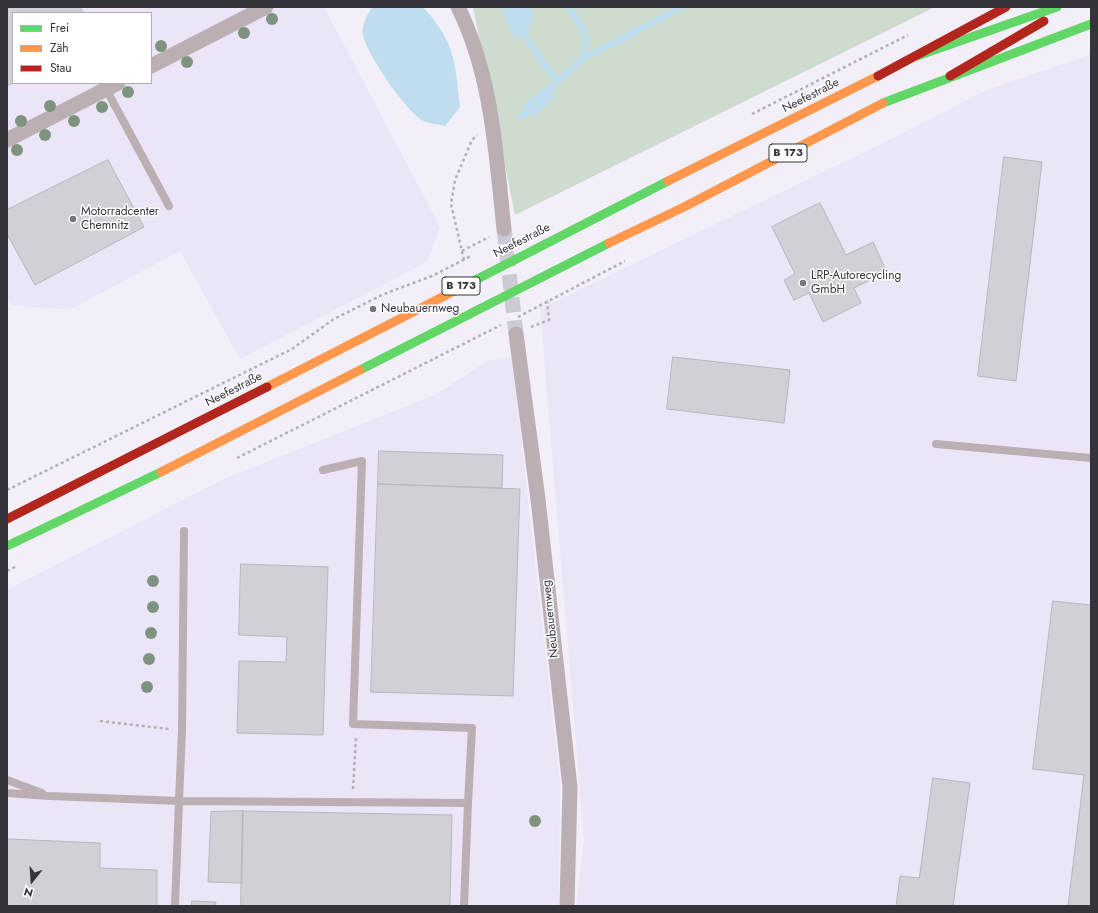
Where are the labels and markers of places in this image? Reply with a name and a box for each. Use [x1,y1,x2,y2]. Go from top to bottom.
place label: Motorradcenter Chemnitz [81,205,159,233]
marker: Motorradcenter Chemnitz [68,214,78,224]
place label: LRP-Autorecycling GmbH [811,269,901,297]
marker: LRP-Autorecycling GmbH [798,278,808,288]
place label: Neubauernweg [381,302,459,316]
marker: Neubauernweg [368,304,378,314]

